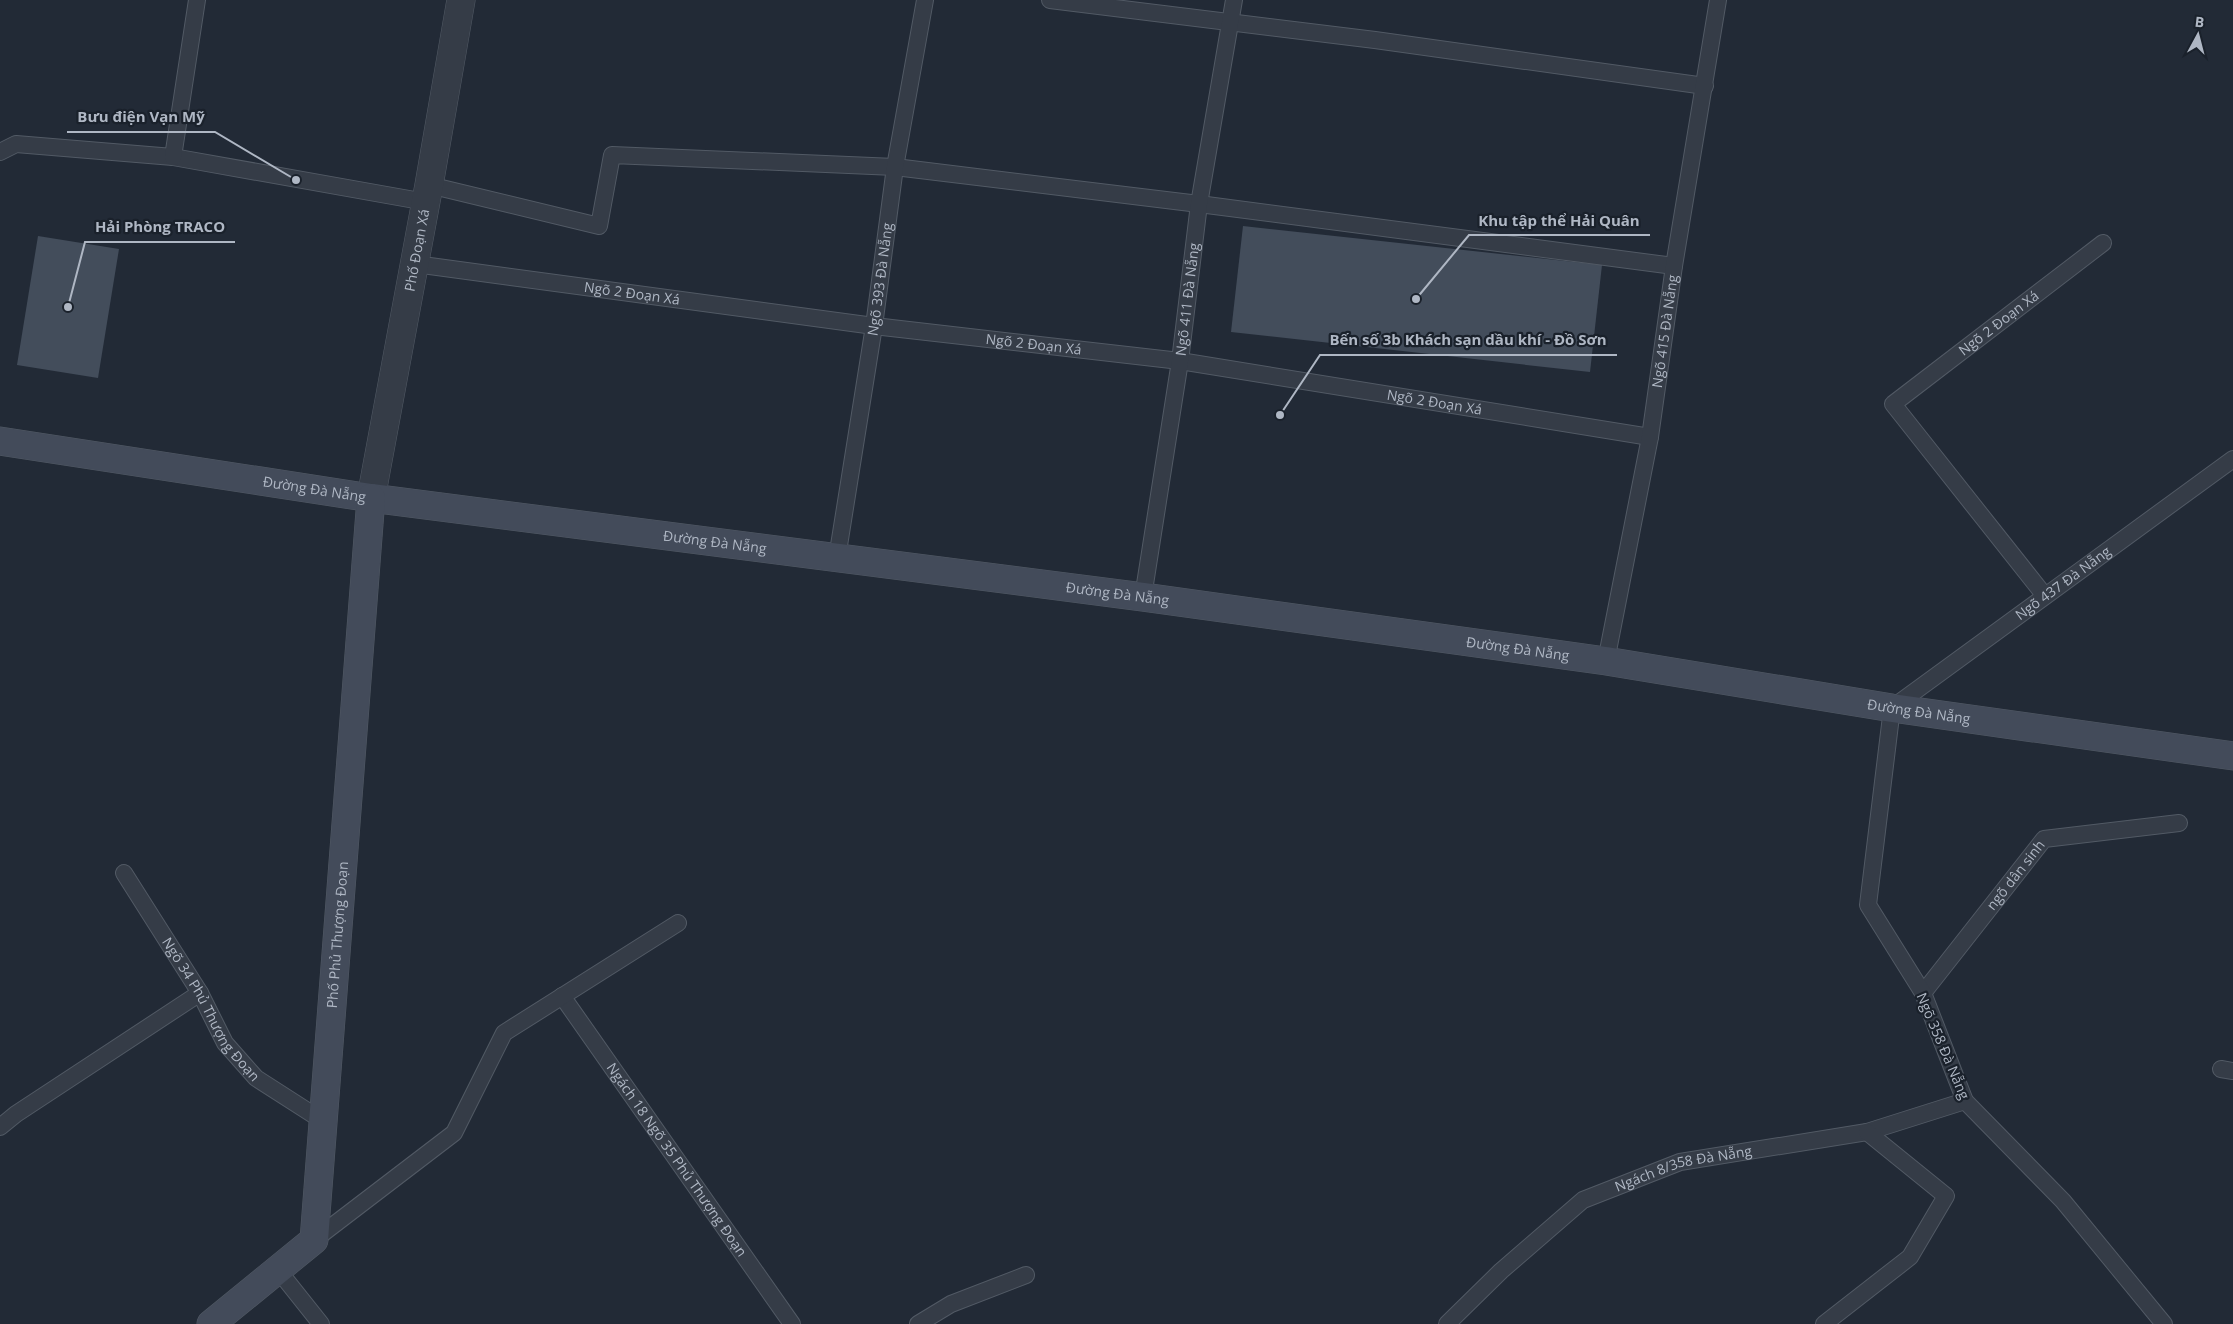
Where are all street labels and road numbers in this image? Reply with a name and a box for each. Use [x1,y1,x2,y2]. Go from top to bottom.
street label: Phố Đoạn Xá [399,207,433,293]
street label: Ngõ 393 Đà Nẵng [863,221,897,337]
street label: Ngõ 411 Đà Nẵng [1171,241,1203,357]
street label: Ngõ 415 Đà Nẵng [1647,273,1682,389]
street label: Ngõ 2 Đoạn Xá [583,277,681,309]
street label: Ngõ 2 Đoạn Xá [1954,286,2042,359]
street label: Ngõ 2 Đoạn Xá [985,329,1083,359]
street label: Ngõ 2 Đoạn Xá [1386,385,1484,419]
street label: Đường Đà Nẵng [262,472,368,506]
street label: Đường Đà Nẵng [662,526,768,558]
street label: Ngõ 437 Đà Nẵng [2011,541,2115,624]
street label: Đường Đà Nẵng [1065,577,1171,610]
street label: Đường Đà Nẵng [1465,632,1571,665]
street label: Đường Đà Nẵng [1866,694,1972,728]
street label: ngõ dân sinh [1982,836,2049,914]
street label: Phố Phủ Thượng Đoạn [322,861,352,1009]
street label: Ngõ 34 Phủ Thượng Đoạn [158,933,264,1085]
street label: Ngõ 358 Đà Nẵng [1912,990,1975,1102]
street label: Ngách 18 Ngõ 35 Phủ Thượng Đoạn [603,1059,752,1260]
street label: Ngách 8/358 Đà Nẵng [1612,1141,1754,1196]

